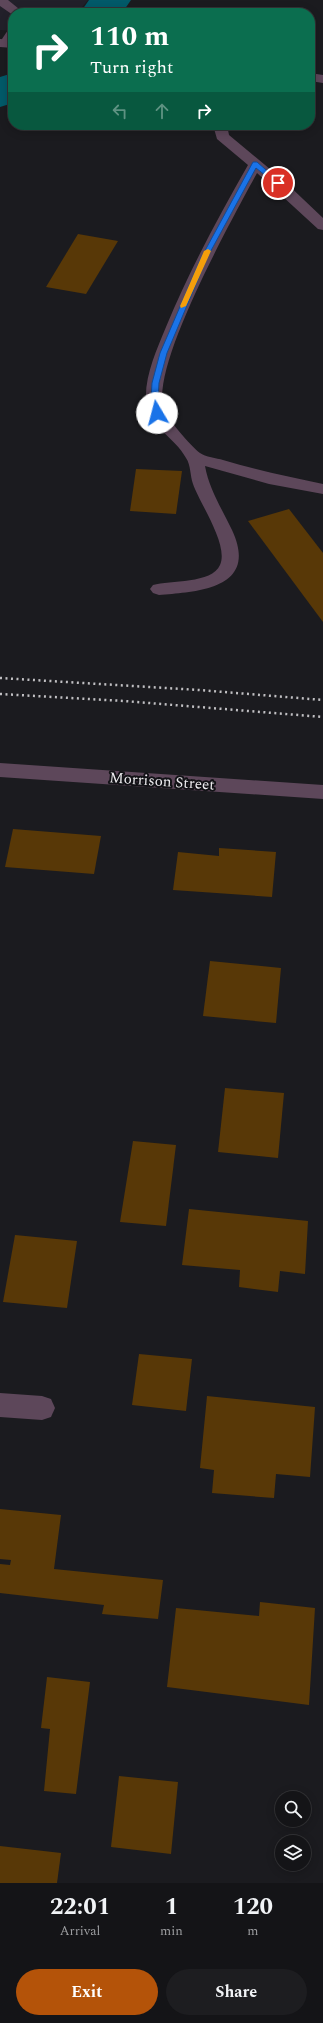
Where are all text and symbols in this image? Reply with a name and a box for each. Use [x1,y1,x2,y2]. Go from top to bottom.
text: 110 m [90,15,169,58]
icon: right [24,24,76,76]
text: Turn right [90,54,173,81]
icon: left [109,100,131,122]
icon: ahead [151,100,173,122]
icon: right [193,100,215,122]
pin [261,166,295,200]
icon: arrive [267,172,289,194]
position arrow [136,392,178,434]
street label: Morrison Street [109,766,215,797]
map controls [275,1791,311,1871]
button: search [275,1791,311,1827]
button: layers [275,1835,311,1871]
text: 22:01 [50,1889,110,1925]
text: 1 [165,1889,178,1925]
text: 120 [233,1889,273,1925]
text: Arrival [60,1921,100,1941]
text: min [160,1921,183,1941]
text: m [247,1921,258,1941]
button: Exit [16,1969,158,2015]
button: Share [166,1969,307,2015]

